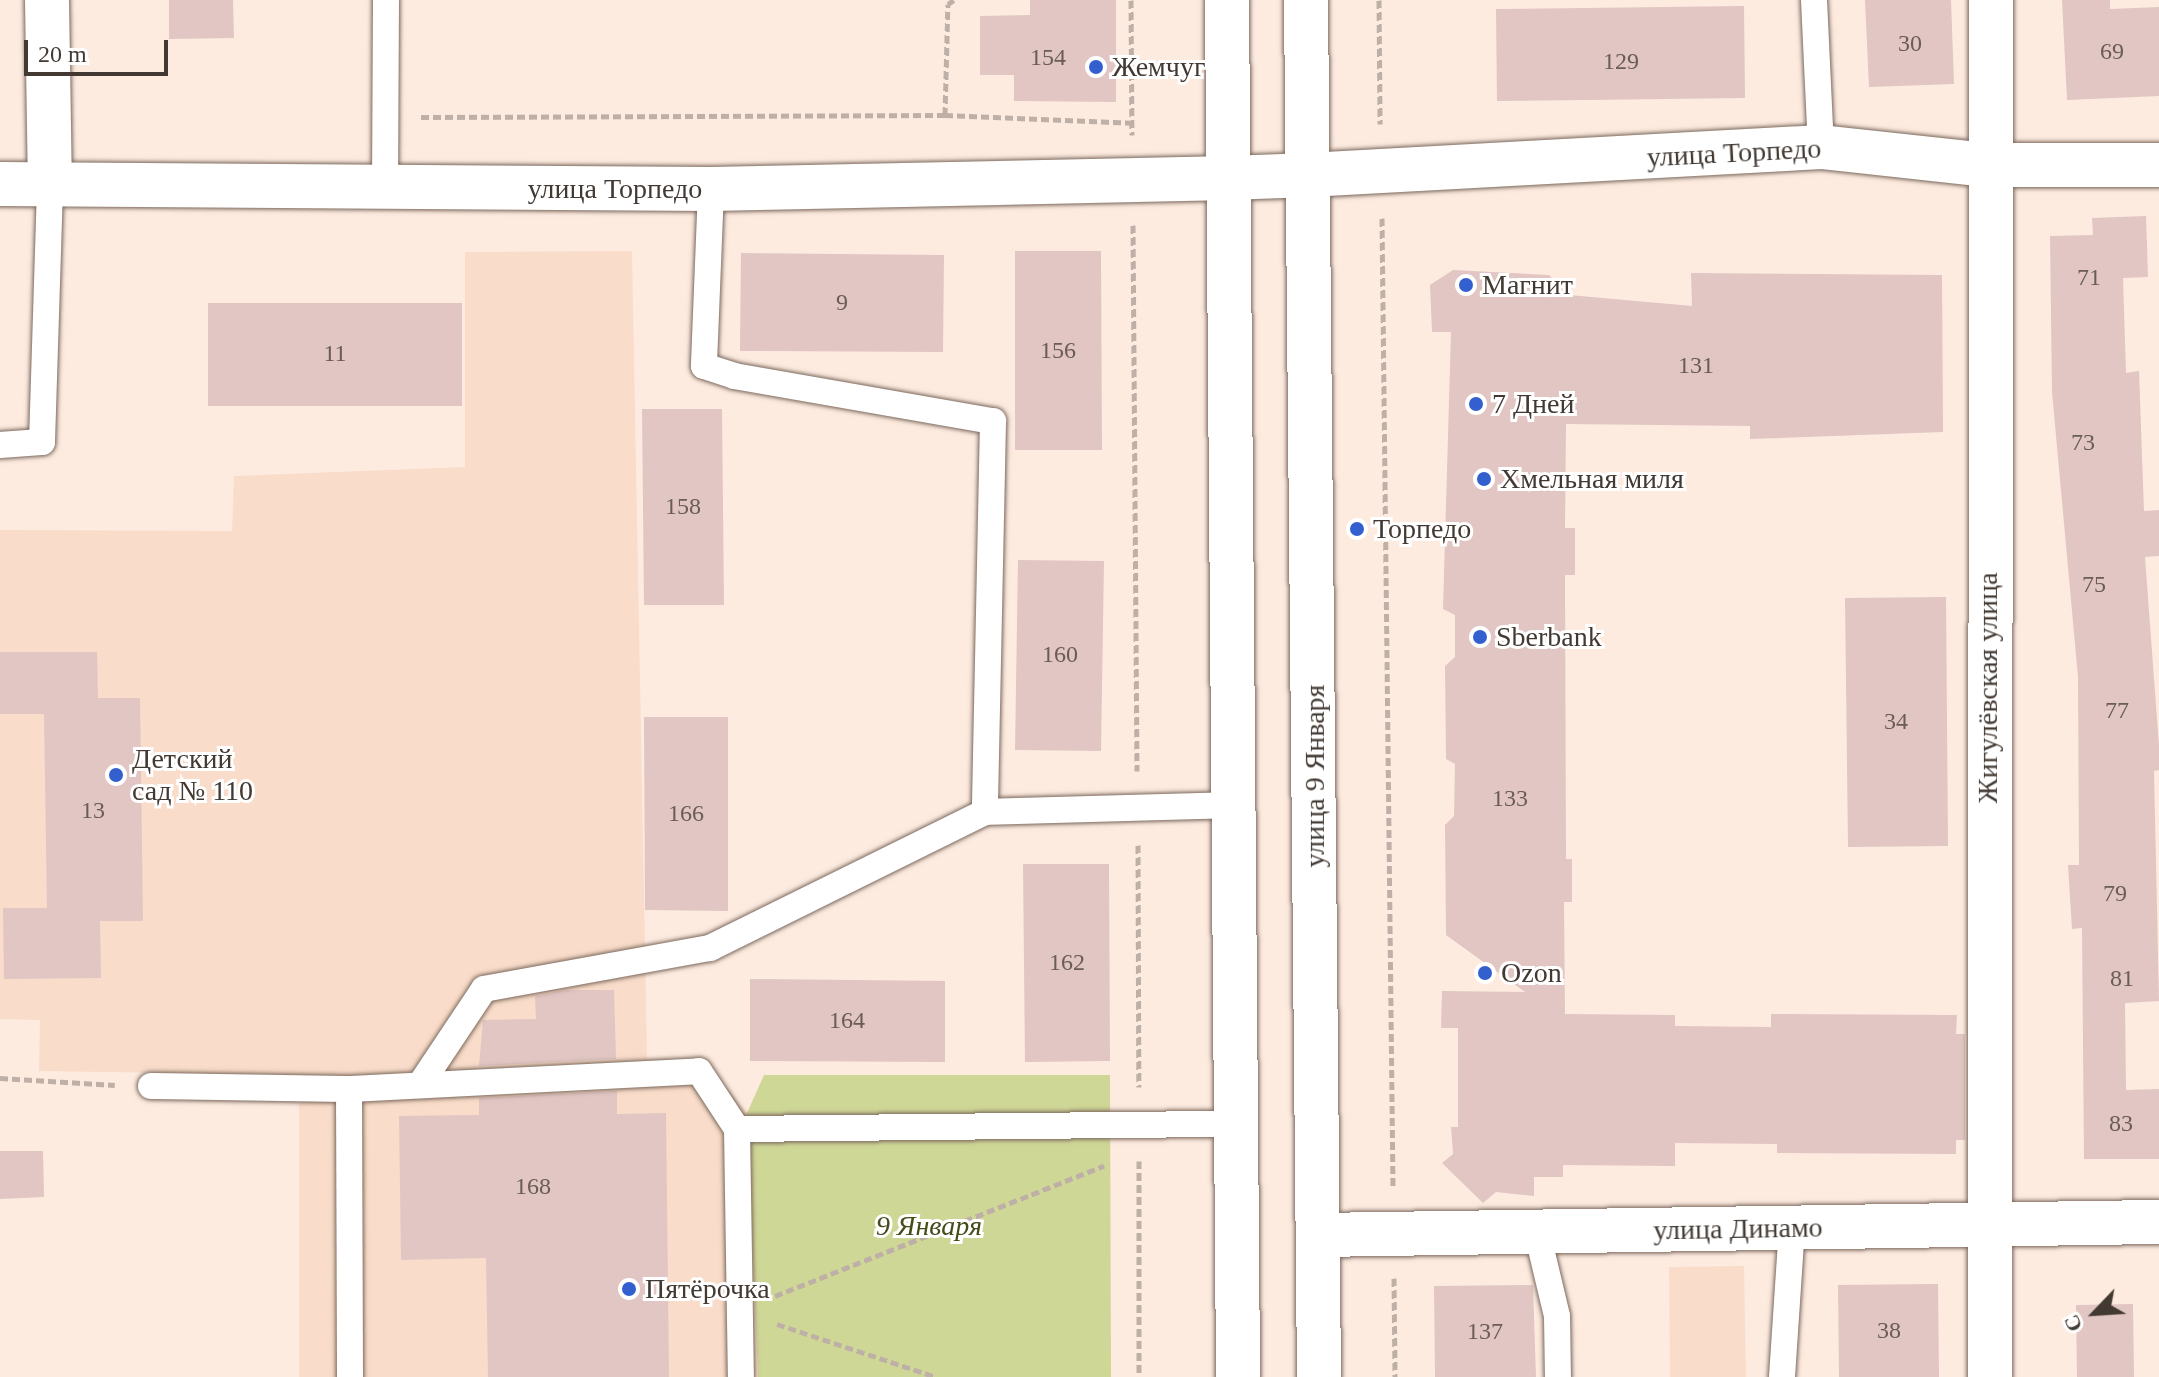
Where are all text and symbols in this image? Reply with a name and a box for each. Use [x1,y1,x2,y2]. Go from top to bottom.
scale bar [28,24,172,74]
house number: 30 [1898,30,1922,58]
house number: 69 [2100,38,2124,66]
text: 20 m [38,41,87,67]
house number: 154 [1030,44,1066,72]
house number: 129 [1603,48,1639,76]
place label: Жемчуг [1112,50,1205,84]
marker: Жемчуг [1087,58,1105,76]
street label: улица Торпедо [1646,132,1822,174]
street label: улица Торпедо [528,172,702,206]
house number: 71 [2077,264,2101,292]
place label: Магнит [1482,268,1573,302]
marker: Магнит [1457,276,1475,294]
house number: 9 [836,289,848,317]
house number: 156 [1040,337,1076,365]
house number: 11 [323,340,347,368]
house number: 131 [1678,352,1714,380]
place label: 7 Дней [1492,387,1574,421]
marker: 7 Дней [1467,395,1485,413]
house number: 73 [2071,429,2095,457]
place label: Хмельная миля [1500,462,1684,496]
marker: Хмельная миля [1475,470,1493,488]
house number: 158 [665,493,701,521]
place label: Торпедо [1373,512,1471,546]
marker: Торпедо [1348,520,1366,538]
house number: 75 [2082,571,2106,599]
street label: Жигулёвская улица [1971,573,2005,803]
place label: Sberbank [1496,620,1602,654]
marker: Sberbank [1471,628,1489,646]
house number: 160 [1042,641,1078,669]
street label: улица 9 Января [1298,685,1332,867]
house number: 77 [2105,697,2129,725]
house number: 34 [1884,708,1908,736]
place label: Детский сад № 110 [132,742,253,808]
marker: Детский сад № 110 [107,766,125,784]
house number: 133 [1492,785,1528,813]
house number: 13 [81,797,105,825]
house number: 166 [668,800,704,828]
house number: 79 [2103,880,2127,908]
house number: 162 [1049,949,1085,977]
place label: Ozon [1501,956,1562,990]
marker: Ozon [1476,964,1494,982]
house number: 81 [2110,965,2134,993]
house number: 164 [829,1007,865,1035]
house number: 83 [2109,1110,2133,1138]
house number: 168 [515,1173,551,1201]
park label: 9 Января [876,1209,982,1243]
street label: улица Динамо [1653,1211,1823,1247]
place label: Пятёрочка [645,1272,770,1306]
north arrow [2055,1273,2135,1353]
marker: Пятёрочка [620,1280,638,1298]
text: С [2058,1311,2087,1336]
house number: 38 [1877,1317,1901,1345]
house number: 137 [1467,1318,1503,1346]

